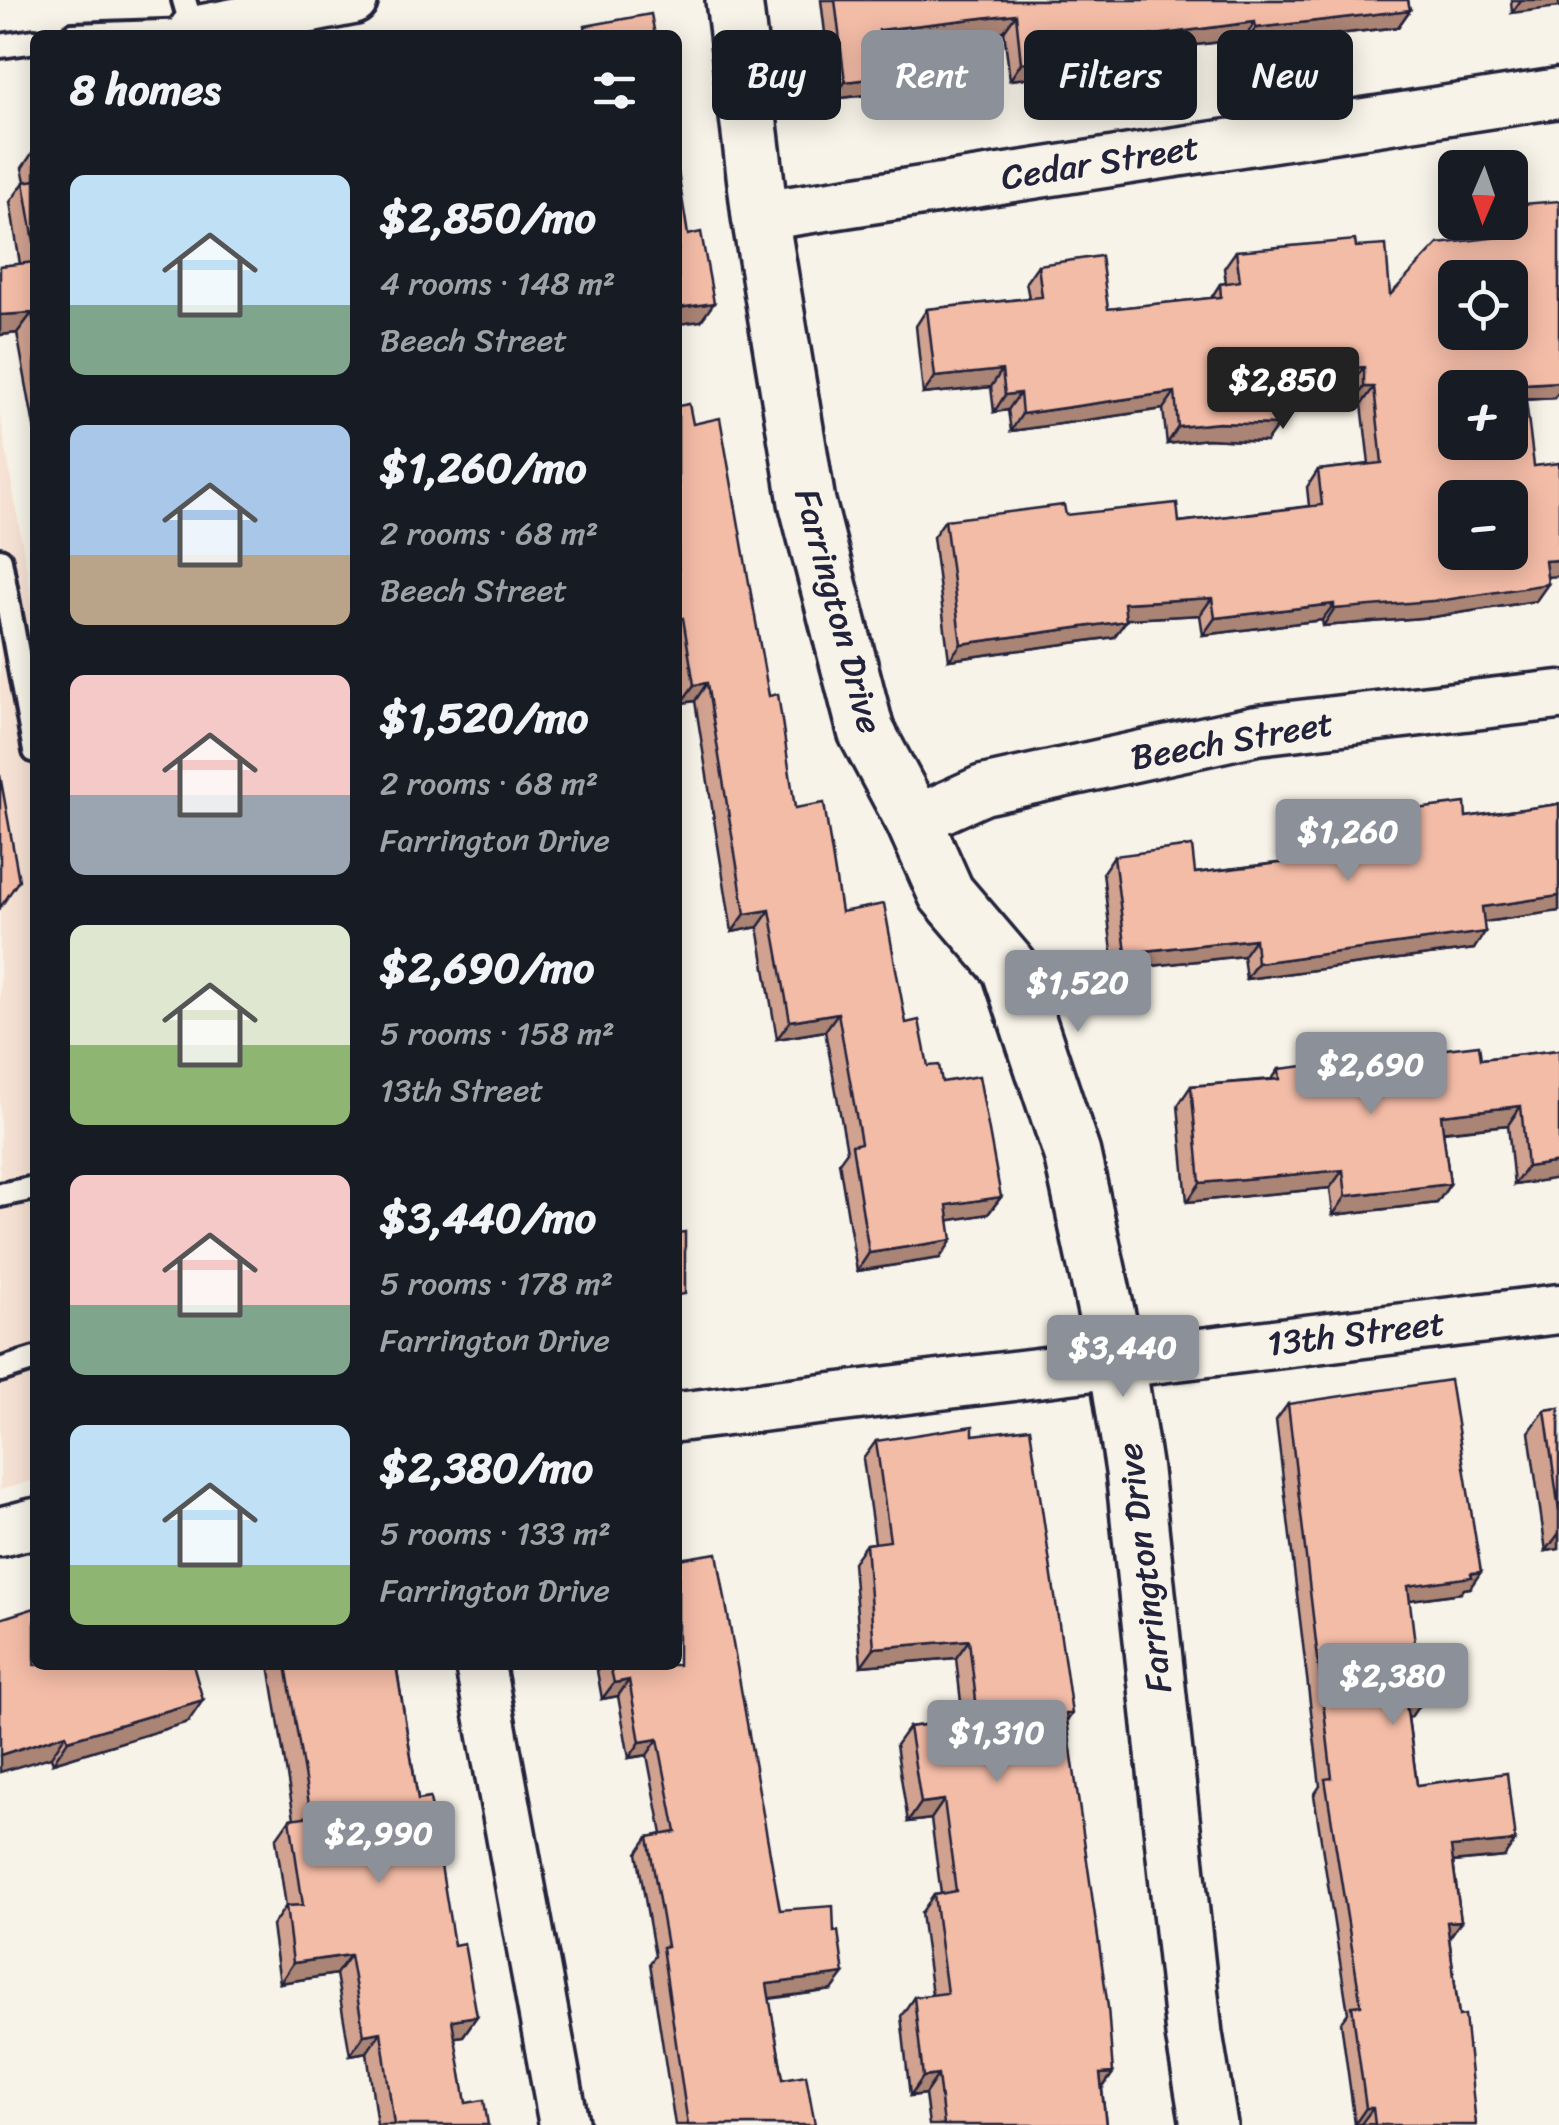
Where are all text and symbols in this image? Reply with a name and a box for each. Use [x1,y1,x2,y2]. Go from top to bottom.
chip: Buy [712,30,841,120]
chip: Rent [861,30,1004,120]
chip: Filters [1024,30,1197,120]
chip: New [1217,30,1353,120]
text: 8 homes [70,53,221,127]
icon: filters [587,63,642,118]
street label: Cedar Street [996,116,1204,208]
north arrow [1438,150,1528,240]
map controls [1438,150,1528,570]
text: $2,850/mo [380,181,596,255]
icon: home [150,215,270,335]
text: 4 rooms · 148 m² [380,255,615,312]
button: locate [1438,260,1528,350]
text: Beech Street [380,312,567,369]
pin: $2,850 [1202,347,1364,432]
text: $2,850 [1229,351,1337,408]
button: + [1438,370,1528,460]
text: $1,260/mo [380,431,587,505]
icon: home [150,465,270,585]
button: − [1438,480,1528,570]
street label: Farrington Drive [776,481,902,741]
text: 2 rooms · 68 m² [380,505,598,562]
text: Beech Street [380,562,567,619]
text: $1,520/mo [380,681,588,755]
street label: Beech Street [1126,692,1338,788]
icon: home [150,715,270,835]
text: 2 rooms · 68 m² [380,755,598,812]
pin: $1,260 [1267,799,1429,884]
text: $1,260 [1298,803,1398,860]
text: Farrington Drive [380,812,610,869]
text: $2,690/mo [380,931,594,1005]
pin: $1,520 [997,950,1159,1035]
text: $1,520 [1027,954,1129,1011]
icon: home [150,965,270,1085]
text: 5 rooms · 158 m² [380,1005,614,1062]
pin: $2,690 [1290,1032,1452,1117]
text: $2,690 [1318,1036,1424,1093]
text: 13th Street [380,1062,543,1119]
text: $3,440/mo [380,1181,596,1255]
icon: home [150,1215,270,1335]
text: 5 rooms · 178 m² [380,1255,613,1312]
street label: 13th Street [1264,1291,1448,1375]
text: Farrington Drive [380,1312,610,1369]
pin: $3,440 [1042,1315,1204,1400]
text: $3,440 [1069,1319,1177,1376]
text: $2,380/mo [380,1431,593,1505]
street label: Farrington Drive [1098,1439,1190,1697]
icon: home [150,1465,270,1585]
text: 5 rooms · 133 m² [380,1505,611,1562]
text: Farrington Drive [380,1562,610,1619]
pin: $2,380 [1312,1643,1474,1728]
text: $2,380 [1340,1647,1446,1704]
pin: $1,310 [916,1700,1078,1785]
text: $1,310 [949,1704,1045,1761]
pin: $2,990 [298,1801,460,1886]
text: $2,990 [325,1805,433,1862]

